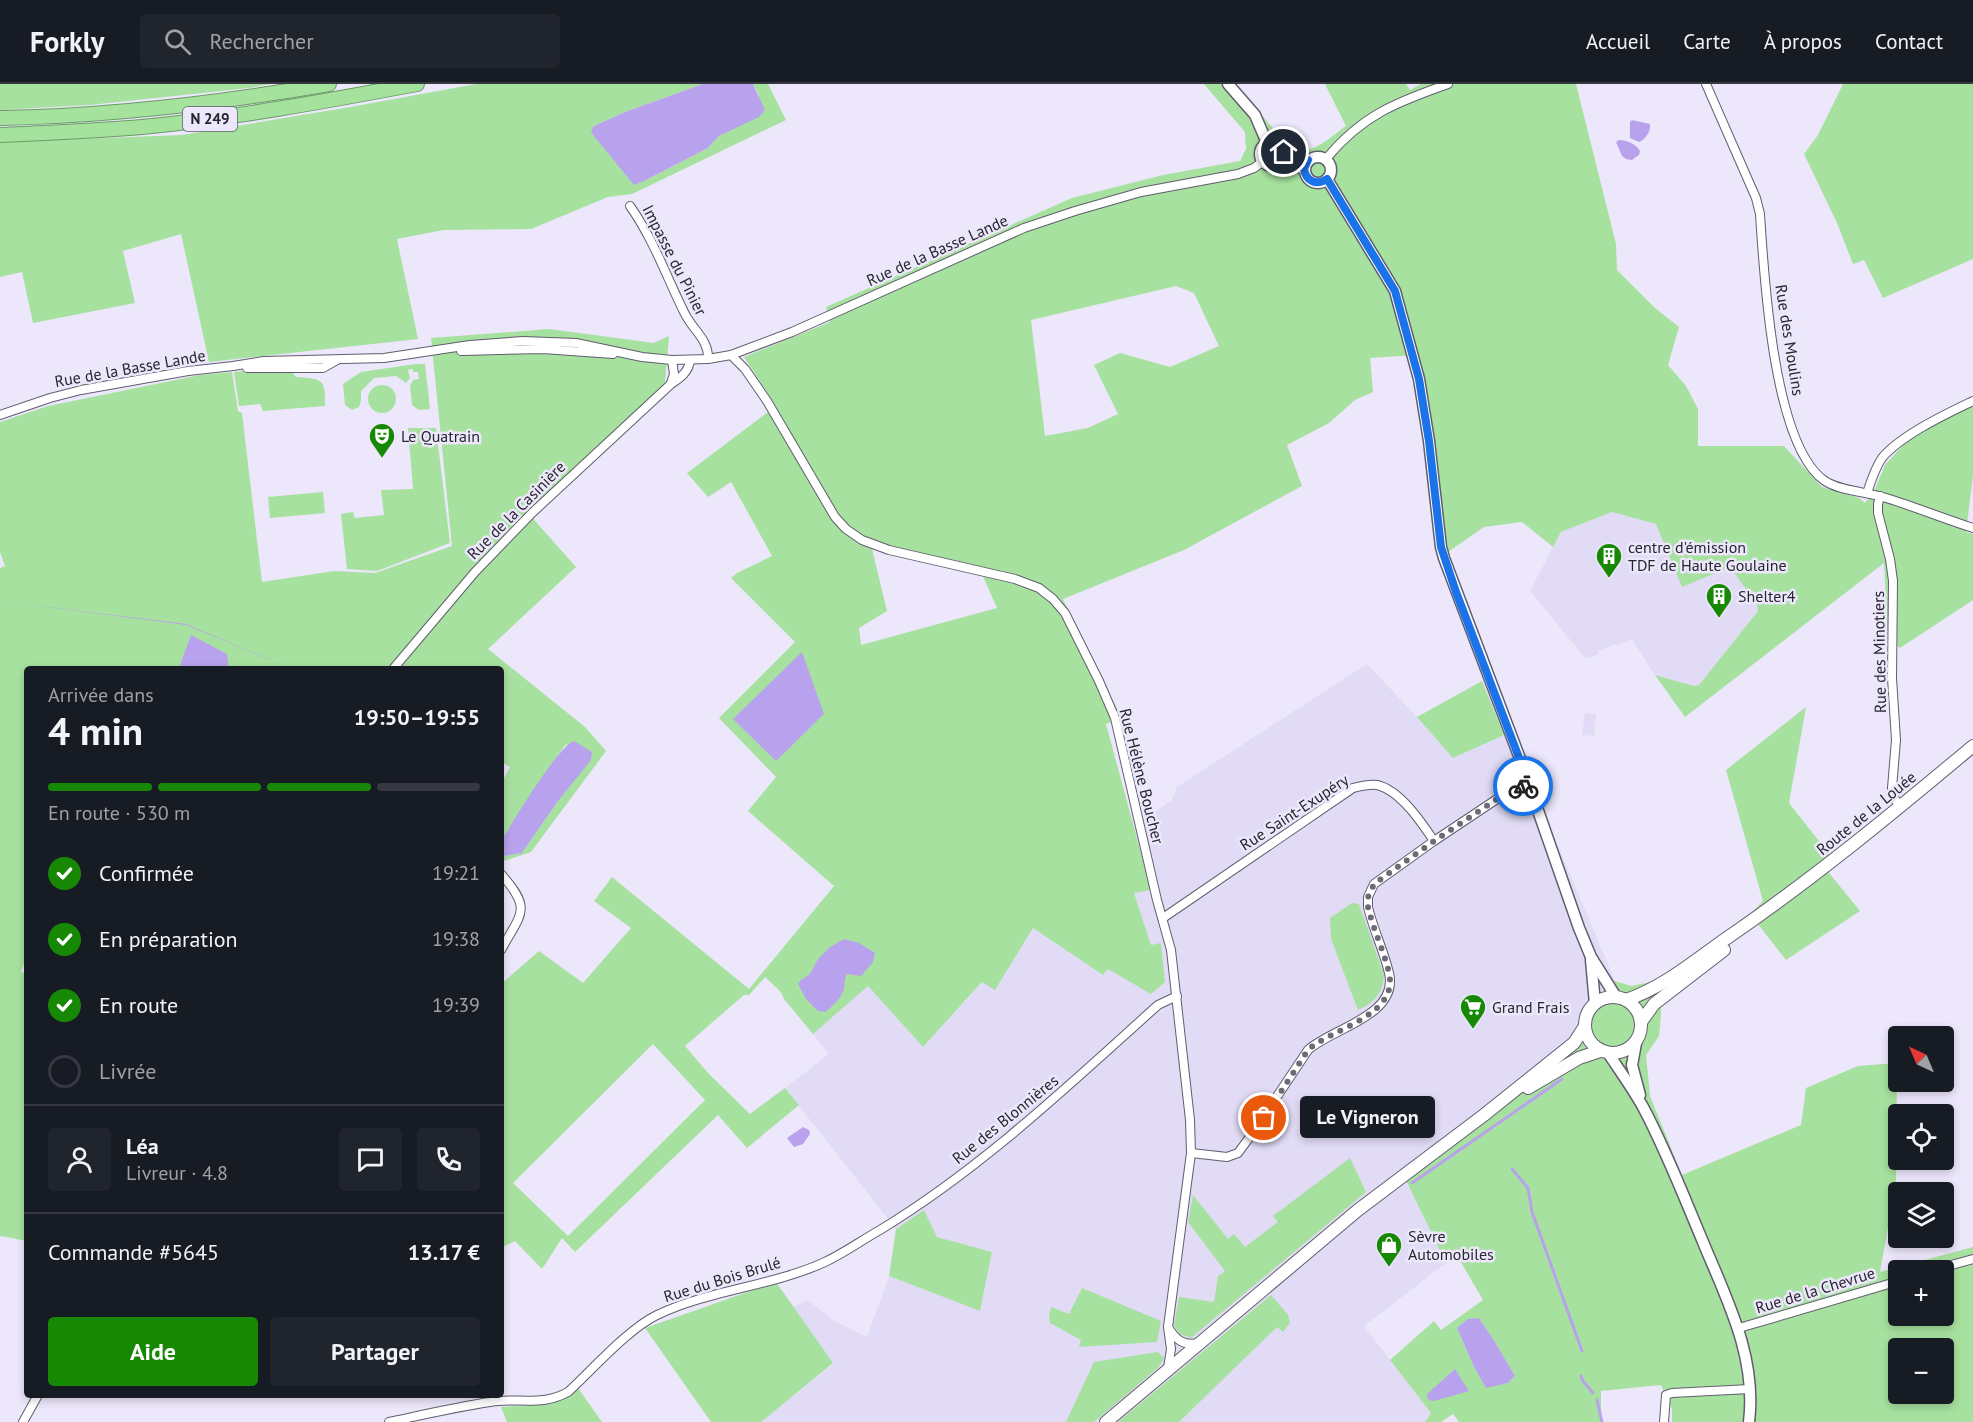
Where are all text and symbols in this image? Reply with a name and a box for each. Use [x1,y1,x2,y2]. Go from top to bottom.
search box [140,14,560,68]
text: Forkly [30,23,104,60]
icon: search [161,25,194,58]
text: Rechercher [209,27,314,55]
text: Accueil [1586,28,1650,55]
text: Carte [1683,28,1731,55]
text: À propos [1764,28,1842,55]
text: Contact [1875,28,1943,55]
road number: N 249 [183,107,237,131]
pin [1258,126,1309,177]
icon: home [1267,135,1300,168]
street label: Impasse du Pinier [639,201,712,319]
street label: Rue de la Basse Lande [863,210,1011,290]
street label: Rue des Moulins [1771,283,1809,397]
street label: Rue de la Basse Lande [53,345,207,391]
theatre icon: Le Quatrain [367,421,397,459]
place label: Le Quatrain [401,426,480,446]
street label: Rue de la Casinière [463,457,569,563]
place label: centre d'émission TDF de Haute Goulaine [1628,537,1787,575]
building icon: centre d'émission TDF de Haute Goulaine [1594,541,1624,579]
building icon: Shelter4 [1704,581,1734,619]
place label: Shelter4 [1738,586,1796,606]
street label: Rue des Minotiers [1868,590,1890,713]
text: Arrivée dans [48,682,154,708]
text: 19:50–19:55 [354,703,480,731]
text: 4 min [48,705,143,756]
street label: Rue Hélène Boucher [1115,706,1169,847]
courier [1493,756,1553,816]
street label: Route de la Louée [1812,767,1920,859]
street label: Rue Saint-Exupéry [1236,769,1353,855]
icon: bike [1507,770,1540,803]
text: En route · 530 m [48,800,190,826]
icon: check [48,857,81,890]
text: Confirmée [99,859,194,887]
text: 19:21 [432,860,480,886]
icon: check [48,923,81,956]
text: En préparation [99,925,238,953]
text: 19:38 [432,926,480,952]
icon: check [48,989,81,1022]
text: En route [99,991,178,1019]
text: 19:39 [432,992,480,1018]
supermarket icon: Grand Frais [1458,992,1488,1030]
place label: Grand Frais [1492,997,1570,1017]
north arrow [1888,1026,1954,1092]
map controls [1888,1026,1954,1404]
text: Livrée [99,1057,156,1085]
street label: Rue des Blonnières [948,1070,1062,1168]
pin [1238,1092,1289,1143]
callout: Le Vigneron [1300,1097,1435,1139]
icon: bag [1247,1101,1280,1134]
text: Le Vigneron [1316,1104,1419,1130]
button: locate [1888,1104,1954,1170]
button: person [48,1128,111,1191]
button: chat [339,1128,402,1191]
button: phone [417,1128,480,1191]
text: Léa [126,1132,159,1160]
text: Livreur · 4.8 [126,1160,228,1186]
button: layers [1888,1182,1954,1248]
place label: Sèvre Automobiles [1408,1226,1494,1264]
shop icon: Sèvre Automobiles [1374,1230,1404,1268]
text: Commande #5645 [48,1238,219,1266]
text: 13.17 € [408,1238,480,1266]
street label: Rue du Bois Brulé [661,1252,783,1306]
button: + [1888,1260,1954,1326]
street label: Rue de la Chevrue [1753,1262,1877,1318]
button: Aide [48,1317,258,1386]
button: Partager [270,1317,480,1386]
button: − [1888,1338,1954,1404]

